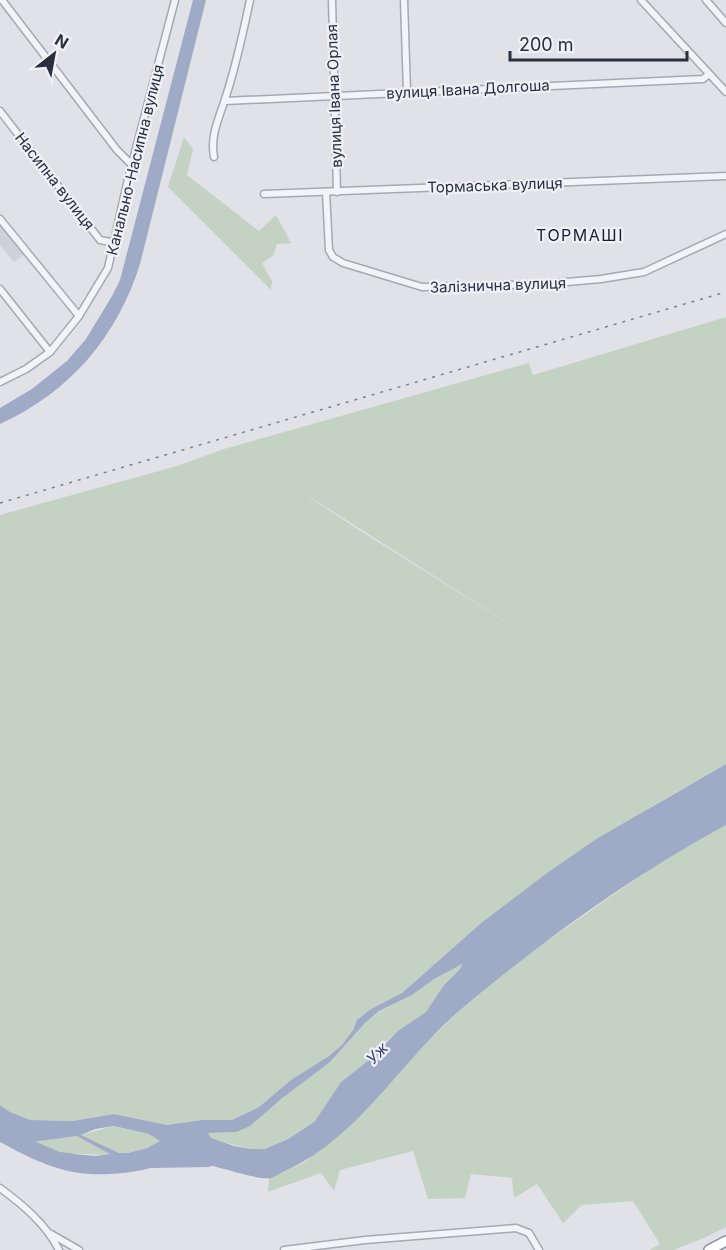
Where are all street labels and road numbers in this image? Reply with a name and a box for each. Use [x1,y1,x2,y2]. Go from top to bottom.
street label: вулиця Івана Орлая [322,24,346,168]
street label: Канально-Насипна вулиця [102,63,168,257]
street label: вулиця Івана Долгоша [386,75,550,103]
street label: Насипна вулиця [11,129,99,233]
street label: Тормаська вулиця [427,173,563,197]
street label: Залізнична вулиця [430,273,566,297]

